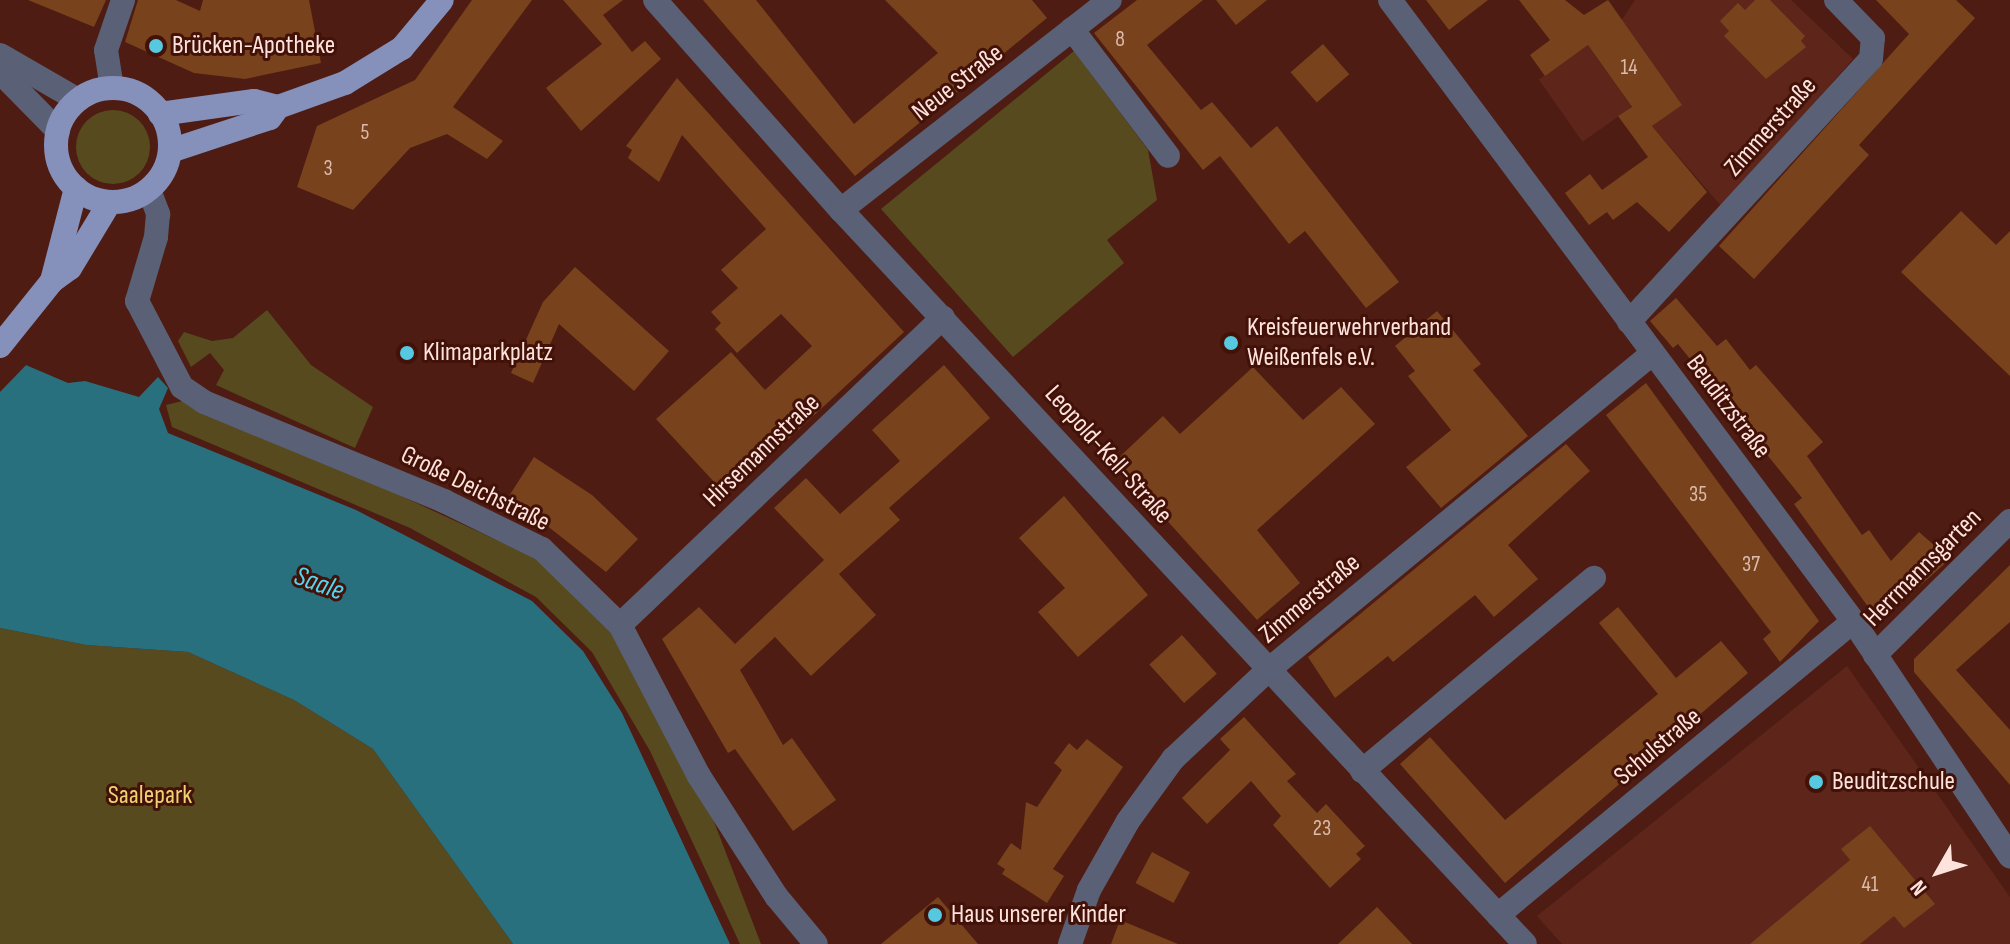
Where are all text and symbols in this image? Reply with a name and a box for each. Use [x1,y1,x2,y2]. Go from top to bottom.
house number: 8 [1115,27,1125,53]
place label: Brücken-Apotheke [172,30,335,62]
marker: Brücken-Apotheke [147,37,165,55]
street label: Neue Straße [906,38,1010,128]
house number: 14 [1621,55,1637,81]
street label: Zimmerstraße [1719,71,1823,183]
house number: 5 [361,120,369,146]
house number: 3 [323,156,333,182]
place label: Kreisfeuerwehrverband Weißenfels e.V. [1247,312,1451,374]
marker: Kreisfeuerwehrverband Weißenfels e.V. [1222,334,1240,352]
place label: Klimaparkplatz [423,337,553,369]
marker: Klimaparkplatz [398,344,416,362]
street label: Beuditzstraße [1679,349,1777,465]
street label: Leopold-Kell-Straße [1038,379,1178,531]
street label: Hirsemannstraße [697,388,827,514]
street label: Große Deichstraße [396,440,554,538]
house number: 35 [1689,482,1707,508]
street label: Herrmannsgarten [1858,503,1988,633]
street label: Zimmerstraße [1253,548,1367,650]
house number: 37 [1742,552,1760,578]
water label: Saale [290,560,348,608]
street label: Schulstraße [1608,702,1708,792]
place label: Beuditzschule [1832,766,1955,798]
marker: Beuditzschule [1807,773,1825,791]
park label: Saalepark [108,780,192,812]
house number: 23 [1313,816,1331,842]
north arrow [1898,832,1978,912]
house number: 41 [1862,872,1878,898]
text: N [1905,874,1933,900]
place label: Haus unserer Kinder [951,899,1126,931]
marker: Haus unserer Kinder [926,906,944,924]

